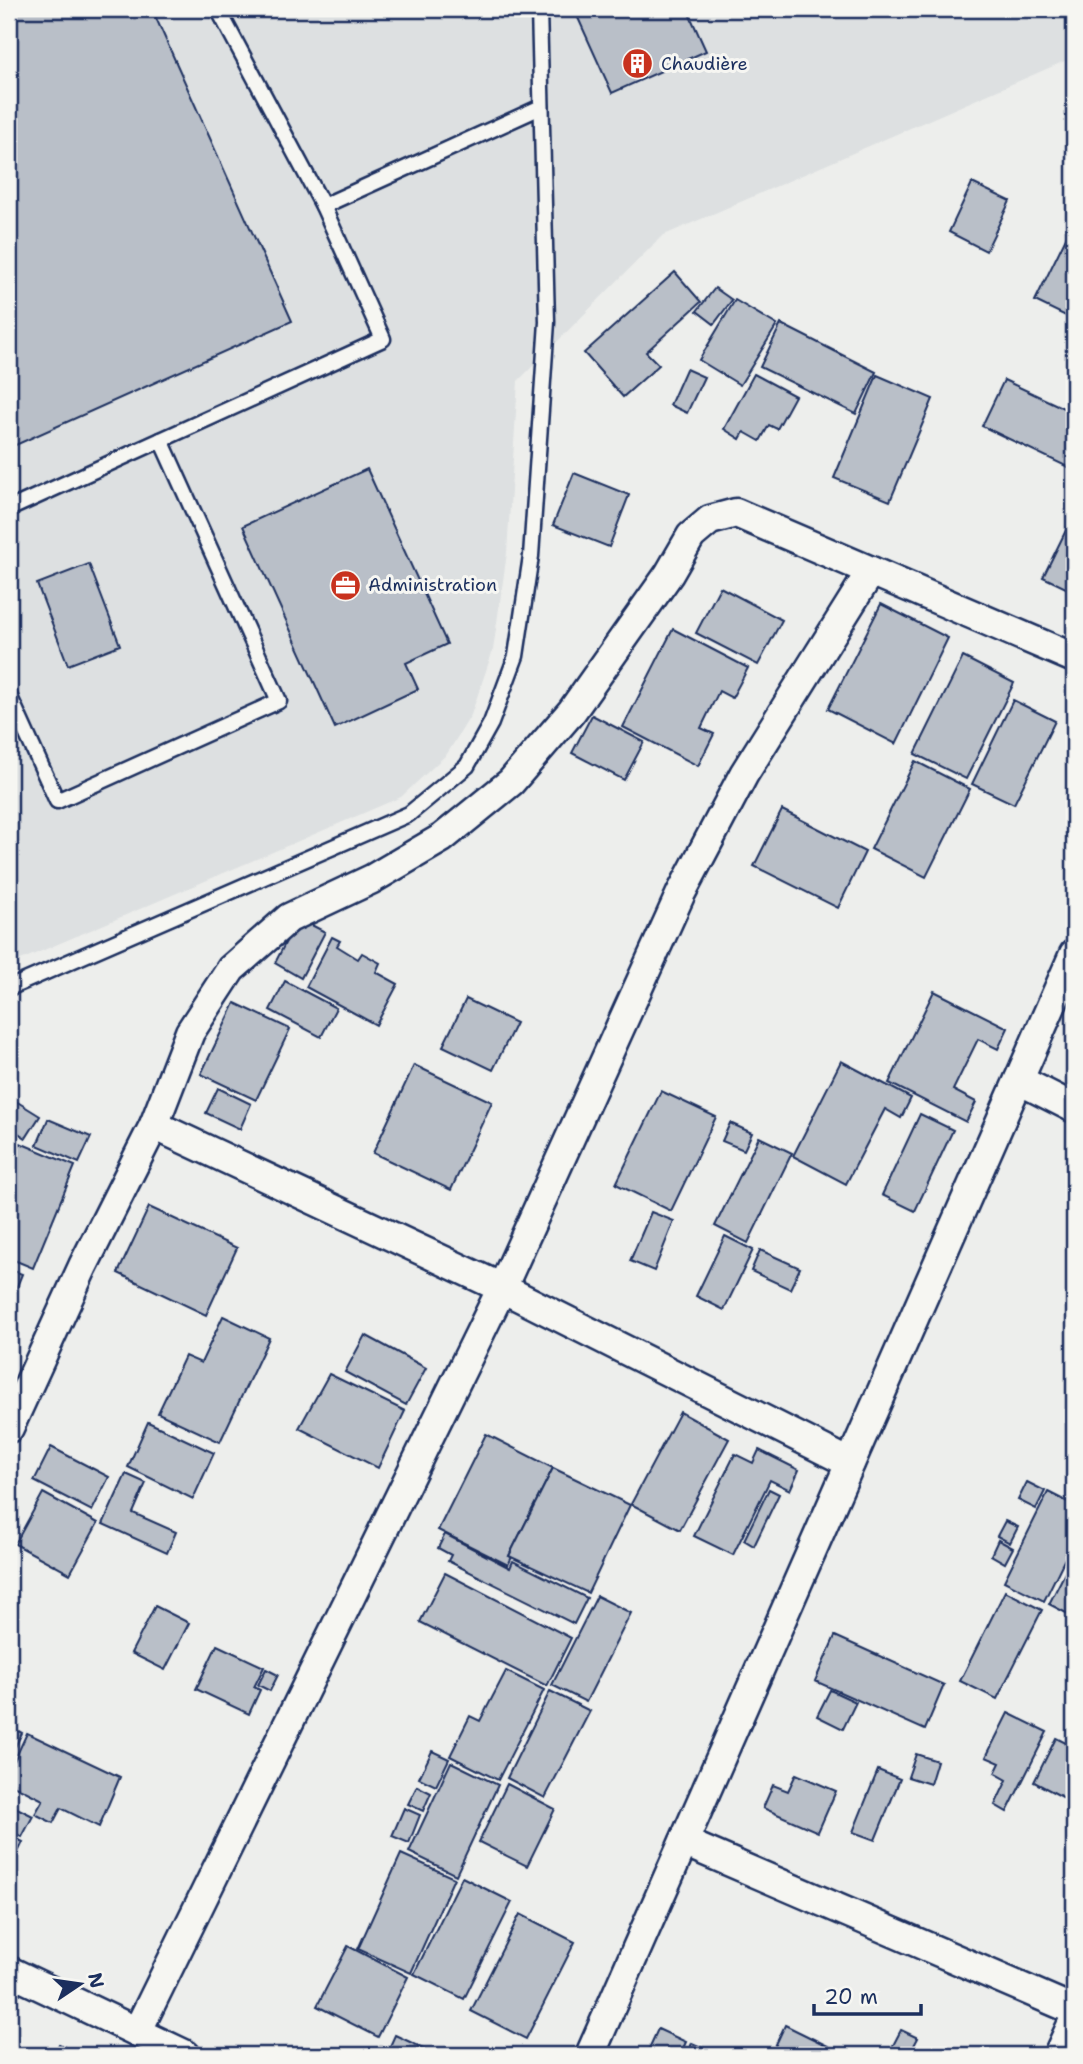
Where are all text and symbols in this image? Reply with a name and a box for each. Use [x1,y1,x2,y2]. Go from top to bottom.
building icon: Chaudière [621,47,655,81]
place label: Chaudière [661,52,748,76]
office icon: Administration [328,568,362,602]
place label: Administration [368,573,497,597]
north arrow [46,1948,116,2018]
text: N [82,1970,110,1990]
scale bar [814,1973,920,2017]
text: 20 m [824,1983,878,2011]

